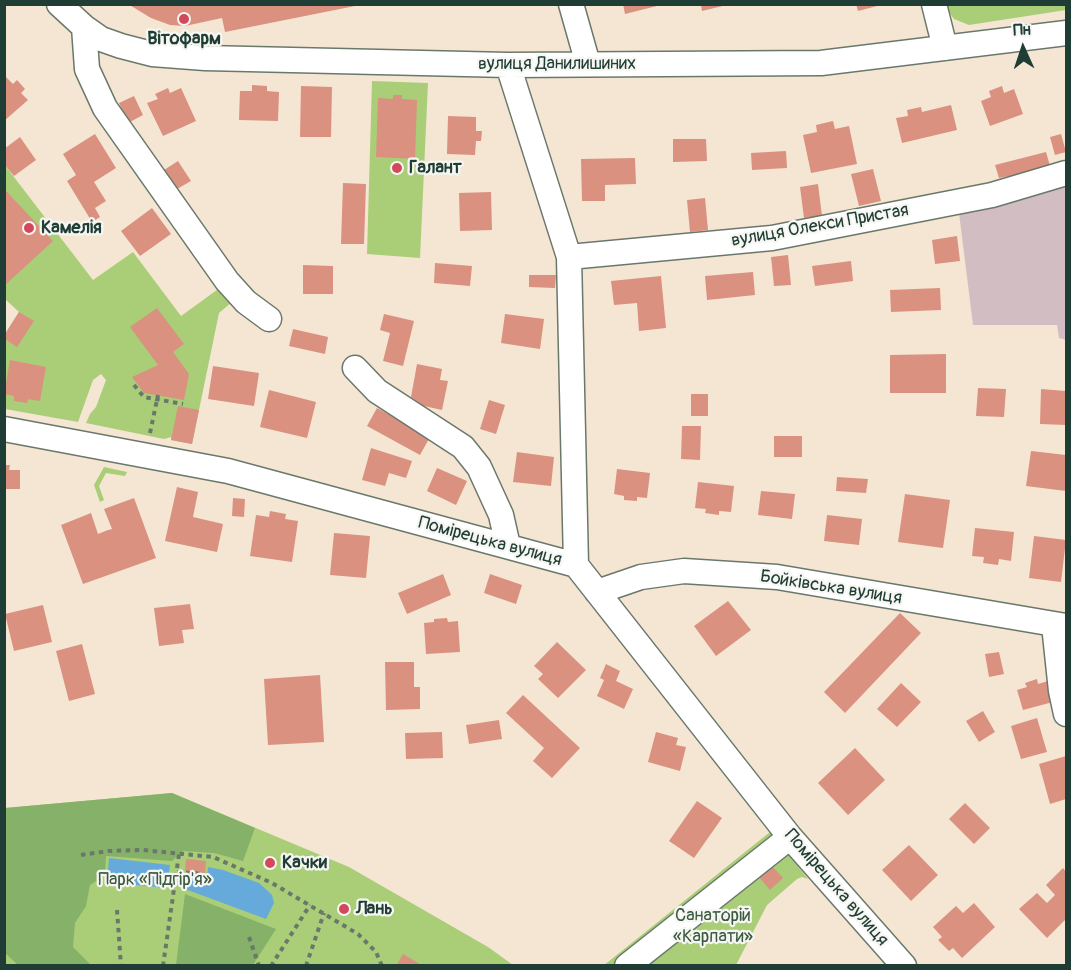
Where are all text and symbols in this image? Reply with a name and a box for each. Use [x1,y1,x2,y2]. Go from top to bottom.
marker: Вітофарм [177,12,191,26]
north arrow [993,18,1053,78]
text: Пн [1013,20,1031,40]
place label: Вітофарм [147,28,221,50]
street label: вулиця Данилишиних [478,53,636,75]
place label: Галант [409,157,462,179]
marker: Галант [390,161,404,175]
street label: вулиця Олекси Пристая [730,200,910,252]
place label: Камелія [41,217,102,239]
marker: Камелія [22,221,36,235]
street label: Помірецька вулиця [416,512,564,572]
street label: Бойківська вулиця [759,566,903,610]
street label: Помірецька вулиця [779,825,893,951]
place label: Качки [282,852,327,874]
marker: Качки [263,856,277,870]
park label: Парк «Підгір'я» [98,869,212,891]
place label: Лань [356,898,392,920]
marker: Лань [337,902,351,916]
park label: Санаторій «Карпати» [673,905,753,948]

